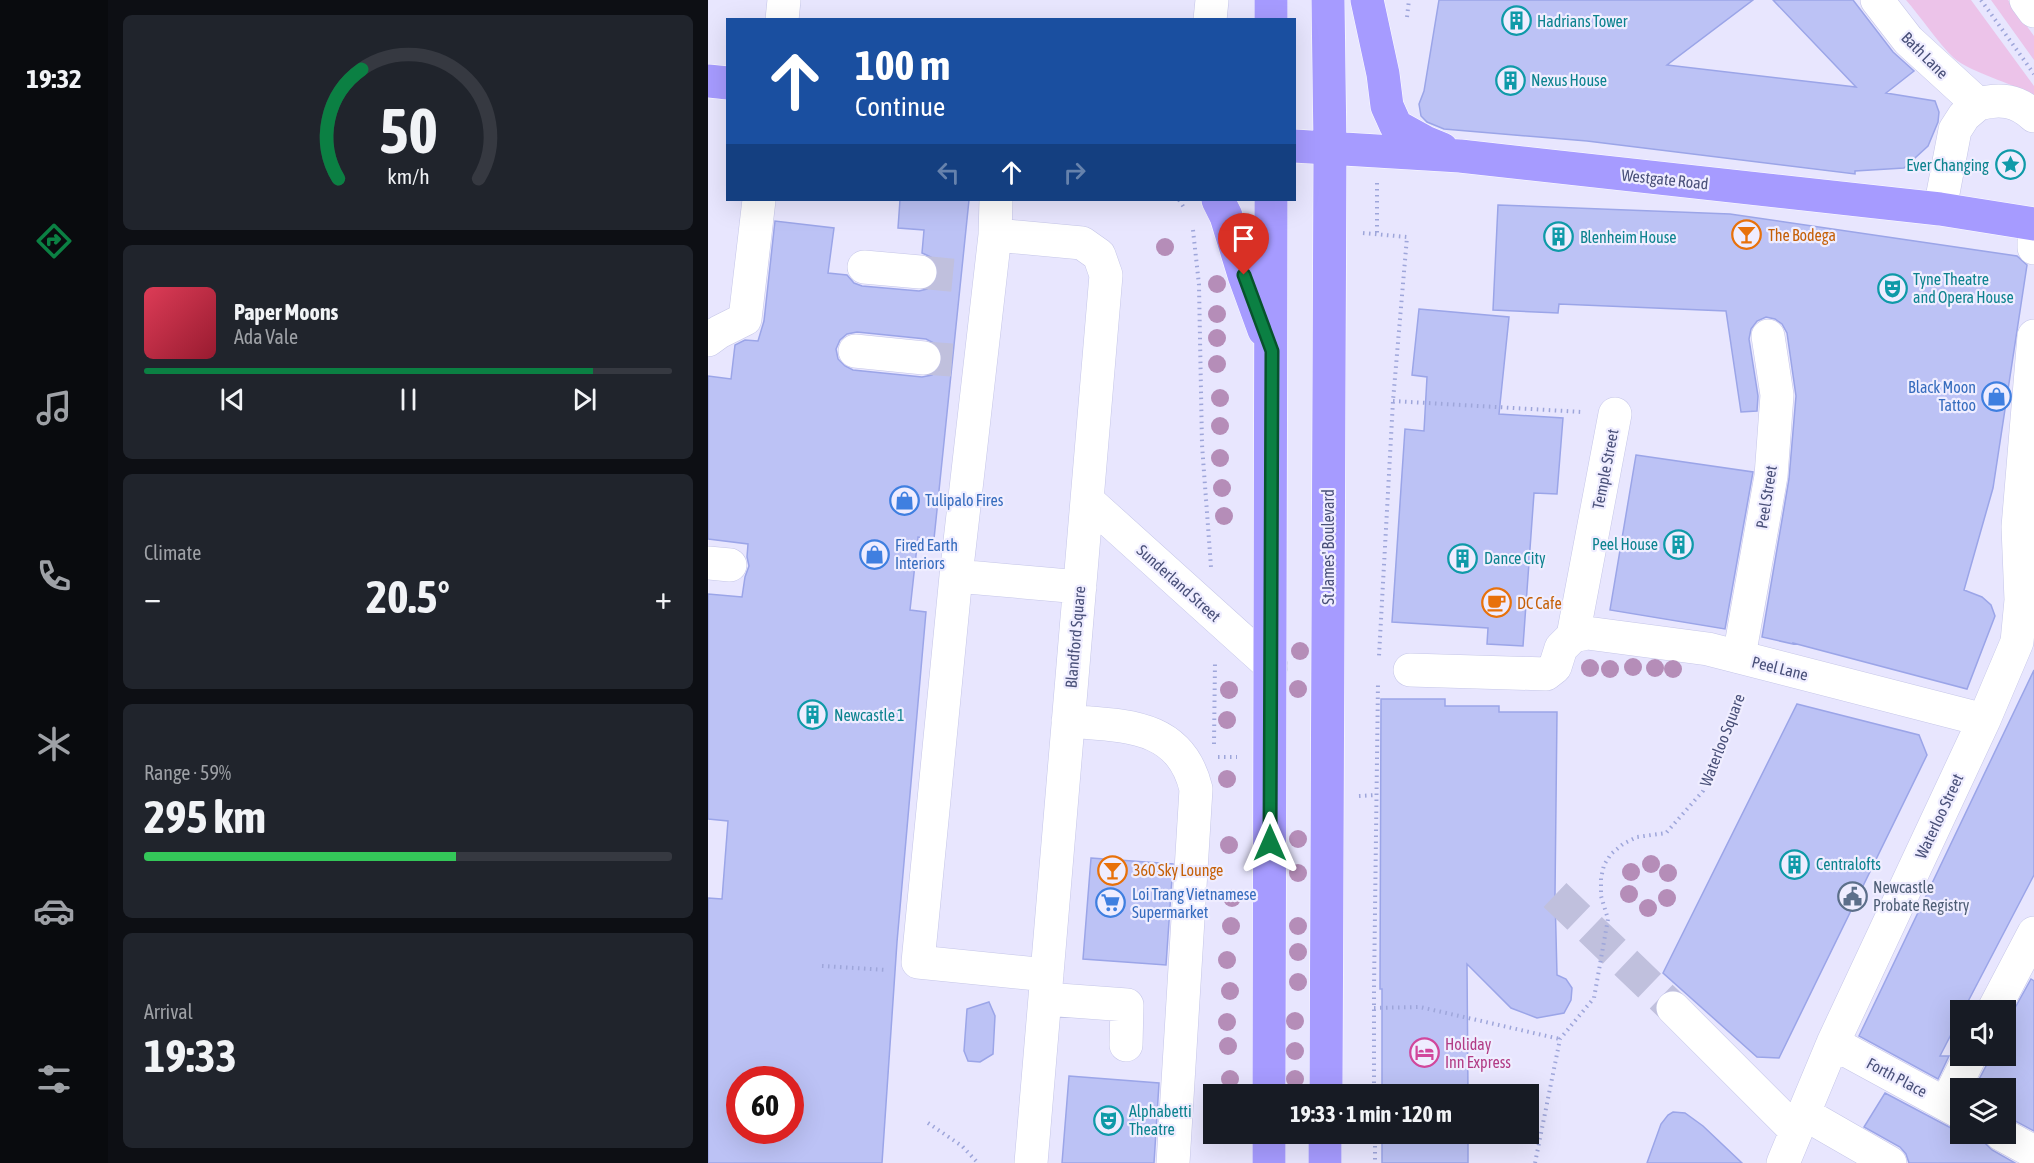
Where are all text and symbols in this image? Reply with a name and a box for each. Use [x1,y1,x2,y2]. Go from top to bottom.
building icon: Hadrians Tower [1500,5,1532,37]
place label: Hadrians Tower [1537,12,1628,30]
street label: Bath Lane [1898,28,1952,82]
text: 100 m [855,41,950,89]
icon: ahead [756,42,834,120]
text: 19:32 [26,63,82,94]
building icon: Nexus House [1494,64,1526,96]
place label: Nexus House [1531,71,1607,89]
text: Continue [855,91,945,122]
text: 50 [379,95,437,166]
place icon: Ever Changing [1994,149,2026,181]
icon: left [932,156,965,189]
icon: ahead [995,156,1028,189]
icon: right [1058,156,1091,189]
place label: Ever Changing [1906,156,1989,175]
text: km/h [387,165,429,190]
street label: Westgate Road [1621,165,1709,193]
pin [1218,213,1269,275]
bar icon: The Bodega [1731,219,1763,251]
icon: directions [33,220,75,262]
building icon: Blenheim House [1543,221,1575,253]
icon: arrive [1227,222,1260,255]
place label: The Bodega [1768,226,1836,245]
place label: Blenheim House [1580,228,1677,246]
place label: Tyne Theatre and Opera House [1913,270,2014,307]
theatre icon: Tyne Theatre and Opera House [1876,272,1908,304]
text: Paper Moons [234,299,338,325]
text: Ada Vale [234,325,298,348]
place label: Black Moon Tattoo [1908,378,1976,414]
shop icon: Black Moon Tattoo [1981,380,2013,412]
icon: previous [216,383,249,416]
icon: pause [392,383,425,416]
icon: next [568,383,601,416]
icon: music [33,387,75,429]
street label: Temple Street [1588,427,1623,511]
street label: Peel Street [1752,464,1780,530]
shop icon: Tulipalo Fires [888,484,920,516]
street label: St James' Boulevard [1319,489,1337,605]
place label: Tulipalo Fires [925,491,1004,510]
building icon: Peel House [1663,528,1695,560]
place label: Peel House [1592,535,1658,553]
place label: Fired Earth Interiors [895,536,958,572]
shop icon: Fired Earth Interiors [858,538,890,570]
text: Climate [144,541,201,564]
street label: Sunderland Street [1134,541,1225,625]
building icon: Dance City [1447,542,1479,574]
place label: Dance City [1484,549,1546,568]
icon: phone [33,555,75,597]
text: 20.5° [366,571,450,623]
text: − [144,578,161,616]
text: + [655,578,672,616]
street label: Blandford Square [1062,585,1089,689]
cafe icon: DC Cafe [1480,587,1512,619]
place label: DC Cafe [1517,594,1562,612]
street label: Peel Lane [1750,652,1810,684]
street label: Waterloo Square [1696,691,1749,789]
building icon: Newcastle 1 [797,699,829,731]
place label: Newcastle 1 [834,706,905,724]
icon: climate [33,723,75,765]
text: Range · 59% [144,761,231,784]
street label: Waterloo Street [1912,770,1967,861]
text: 295 km [144,791,266,843]
position arrow [1238,811,1302,875]
building icon: Centralofts [1779,848,1811,880]
bar icon: 360 Sky Lounge [1096,854,1128,886]
place label: Centralofts [1816,855,1881,873]
place label: 360 Sky Lounge [1133,861,1223,880]
place label: Newcastle Probate Registry [1873,878,1970,915]
public building icon: Newcastle Probate Registry [1836,880,1868,912]
place label: Loi Trang Vietnamese Supermarket [1132,885,1257,922]
supermarket icon: Loi Trang Vietnamese Supermarket [1095,887,1127,919]
icon: car [33,890,75,932]
text: Arrival [144,1000,193,1023]
map controls [1950,1000,2016,1144]
button: sound [1950,1000,2016,1066]
text: 19:33 [144,1030,237,1082]
place label: Holiday Inn Express [1445,1035,1511,1072]
hotel icon: Holiday Inn Express [1408,1037,1440,1069]
street label: Forth Place [1864,1054,1930,1100]
icon: filters [33,1058,75,1100]
speed limit sign: 60 [726,1066,804,1144]
button: layers [1950,1078,2016,1144]
text: 19:33 · 1 min · 120 m [1290,1101,1452,1127]
place label: Alphabetti Theatre [1129,1102,1192,1138]
theatre icon: Alphabetti Theatre [1092,1104,1124,1136]

